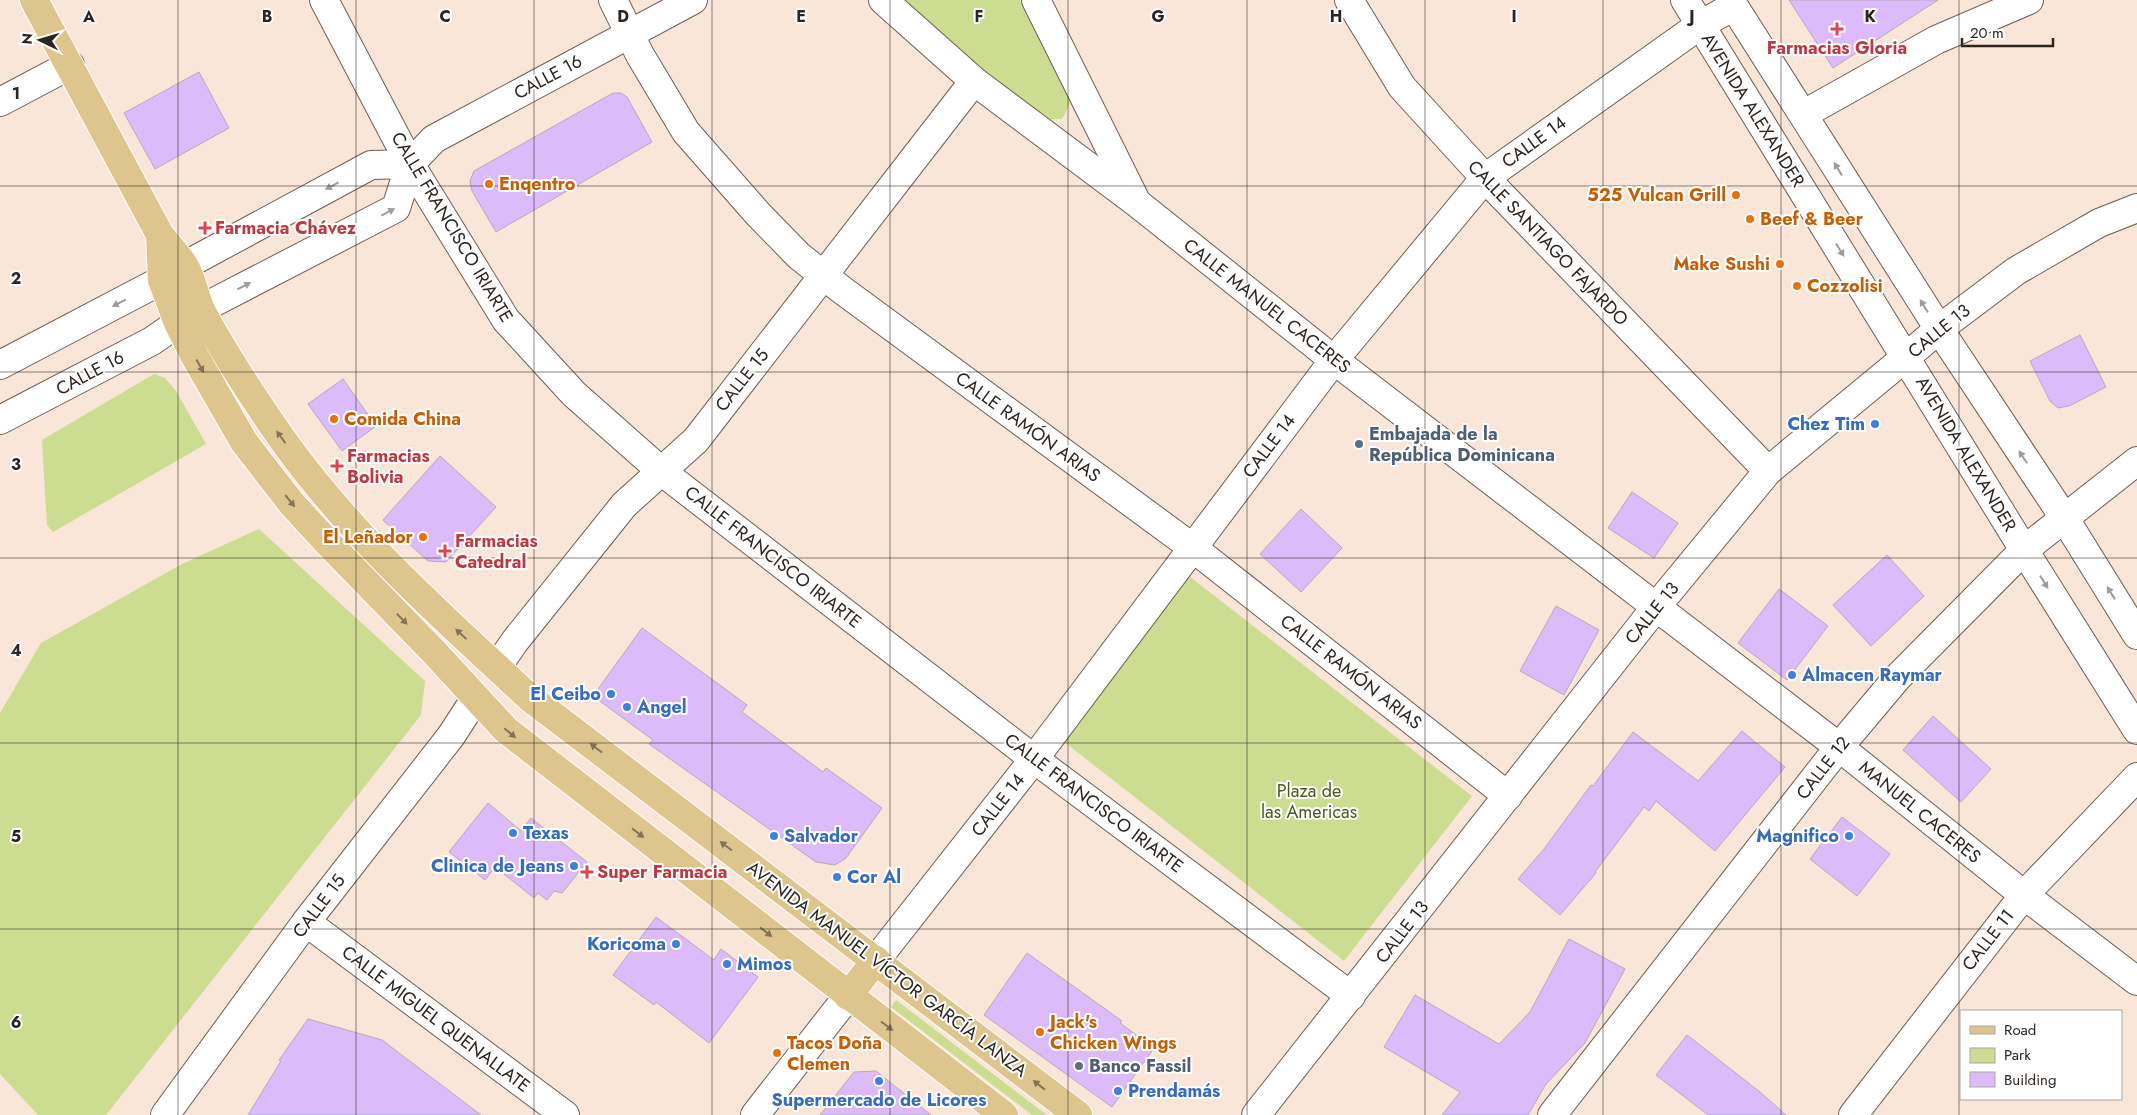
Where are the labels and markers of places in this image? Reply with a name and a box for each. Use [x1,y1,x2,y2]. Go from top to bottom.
marker: Farmacias Gloria [1831,23,1843,35]
place label: Farmacias Gloria [1767,35,1907,61]
place label: Enqentro [499,171,576,197]
marker: Enqentro [483,178,495,190]
place label: 525 Vulcan Grill [1587,182,1726,208]
marker: 525 Vulcan Grill [1730,189,1742,201]
place label: Beef & Beer [1760,206,1864,232]
marker: Beef & Beer [1744,213,1756,225]
place label: Farmacia Chávez [215,215,357,241]
marker: Farmacia Chávez [199,222,211,234]
place label: Make Sushi [1673,251,1770,277]
marker: Make Sushi [1774,258,1786,270]
place label: Cozzolisi [1807,273,1883,299]
marker: Cozzolisi [1791,280,1803,292]
place label: Comida China [344,406,461,432]
place label: Chez Tim [1787,411,1865,437]
marker: Comida China [328,413,340,425]
marker: Chez Tim [1869,418,1881,430]
place label: Embajada de la República Dominicana [1369,421,1555,468]
marker: Embajada de la República Dominicana [1353,438,1365,450]
place label: Farmacias Bolivia [347,443,430,490]
marker: Farmacias Bolivia [331,460,343,472]
place label: El Leñador [323,524,414,550]
place label: Farmacias Catedral [455,528,538,575]
marker: El Leñador [417,531,429,543]
marker: Farmacias Catedral [439,545,451,557]
place label: Almacen Raymar [1801,662,1943,688]
marker: Almacen Raymar [1786,669,1798,681]
place label: El Ceibo [530,681,601,707]
marker: El Ceibo [605,688,617,700]
place label: Angel [636,694,687,720]
marker: Angel [621,701,633,713]
place label: Texas [523,820,569,846]
place label: Salvador [784,823,859,849]
place label: Magnifico [1756,823,1839,849]
marker: Texas [507,827,519,839]
marker: Salvador [768,830,780,842]
marker: Magnifico [1843,830,1855,842]
place label: Clinica de Jeans [431,853,564,879]
place label: Super Farmacia [597,859,727,885]
marker: Clinica de Jeans [568,860,580,872]
place label: Cor Al [847,864,901,890]
marker: Super Farmacia [581,866,593,878]
marker: Cor Al [831,871,843,883]
place label: Koricoma [587,931,666,957]
marker: Koricoma [670,938,682,950]
place label: Mimos [737,951,792,977]
marker: Mimos [721,958,733,970]
place label: Jack's Chicken Wings [1047,1009,1177,1056]
marker: Jack's Chicken Wings [1034,1026,1046,1038]
place label: Tacos Doña Clemen [787,1030,882,1077]
marker: Tacos Doña Clemen [771,1047,783,1059]
place label: Banco Fassil [1089,1053,1191,1079]
marker: Banco Fassil [1073,1060,1085,1072]
marker: Supermercado de Licores [873,1075,885,1087]
place label: Prendamás [1128,1078,1220,1104]
marker: Prendamás [1112,1085,1124,1097]
place label: Supermercado de Licores [772,1087,986,1113]

